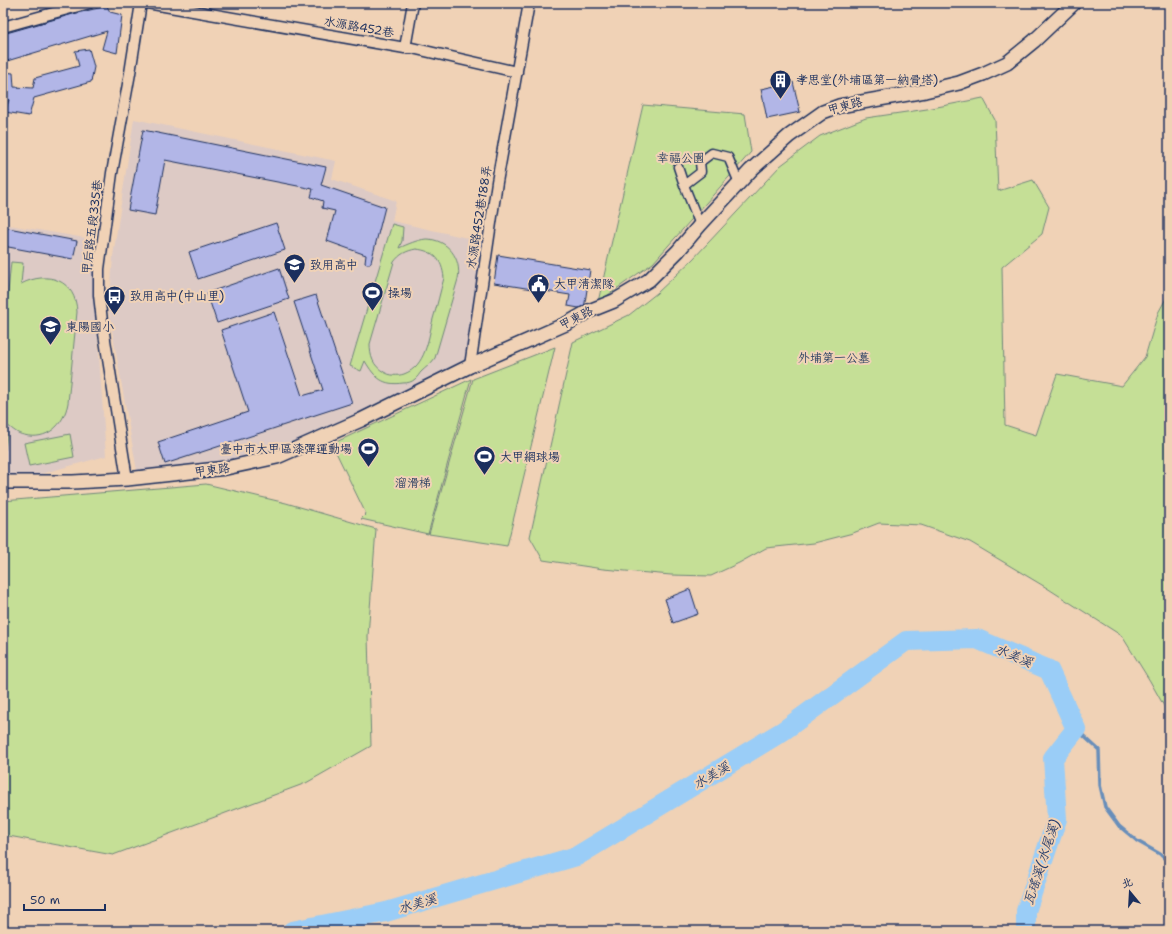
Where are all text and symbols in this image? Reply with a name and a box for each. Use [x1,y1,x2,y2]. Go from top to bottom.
street label: 水源路452巷 [323,13,395,41]
building icon: 孝思堂(外埔區第一納骨塔) [767,67,793,100]
place label: 孝思堂(外埔區第一納骨塔) [796,72,938,88]
street label: 甲東路 [826,94,864,118]
park label: 幸福公園 [657,150,705,166]
street label: 水源路452巷188弄 [463,164,495,270]
street label: 甲后路五段335巷 [78,179,106,275]
school or university icon: 致用高中 [281,252,307,285]
place label: 致用高中 [310,257,358,273]
public building icon: 大甲清潔隊 [525,271,551,304]
place label: 大甲清潔隊 [554,276,614,292]
sports icon: 操場 [359,280,385,313]
bus stop icon: 致用高中(中山里) [101,283,127,316]
place label: 操場 [388,285,412,301]
place label: 致用高中(中山里) [130,288,224,304]
street label: 甲東路 [556,303,596,333]
school or university icon: 東陽國小 [38,314,64,347]
place label: 東陽國小 [66,319,114,335]
park label: 外埔第一公墓 [798,350,870,366]
sports icon: 臺中市大甲區漆彈運動場 [355,436,381,469]
place label: 臺中市大甲區漆彈運動場 [220,441,352,457]
sports icon: 大甲網球場 [472,444,498,477]
place label: 大甲網球場 [500,449,560,465]
street label: 甲東路 [193,460,231,480]
park label: 溜滑梯 [395,475,431,491]
water label: 水美溪 [993,640,1036,671]
water label: 水美溪 [690,758,733,793]
water label: 瓦瑤溪(水尾溪) [1020,817,1063,907]
north arrow [1110,872,1150,912]
text: 北 [1120,874,1135,892]
scale bar [24,886,105,912]
water label: 水美溪 [396,890,439,917]
text: 50 m [30,892,60,908]

